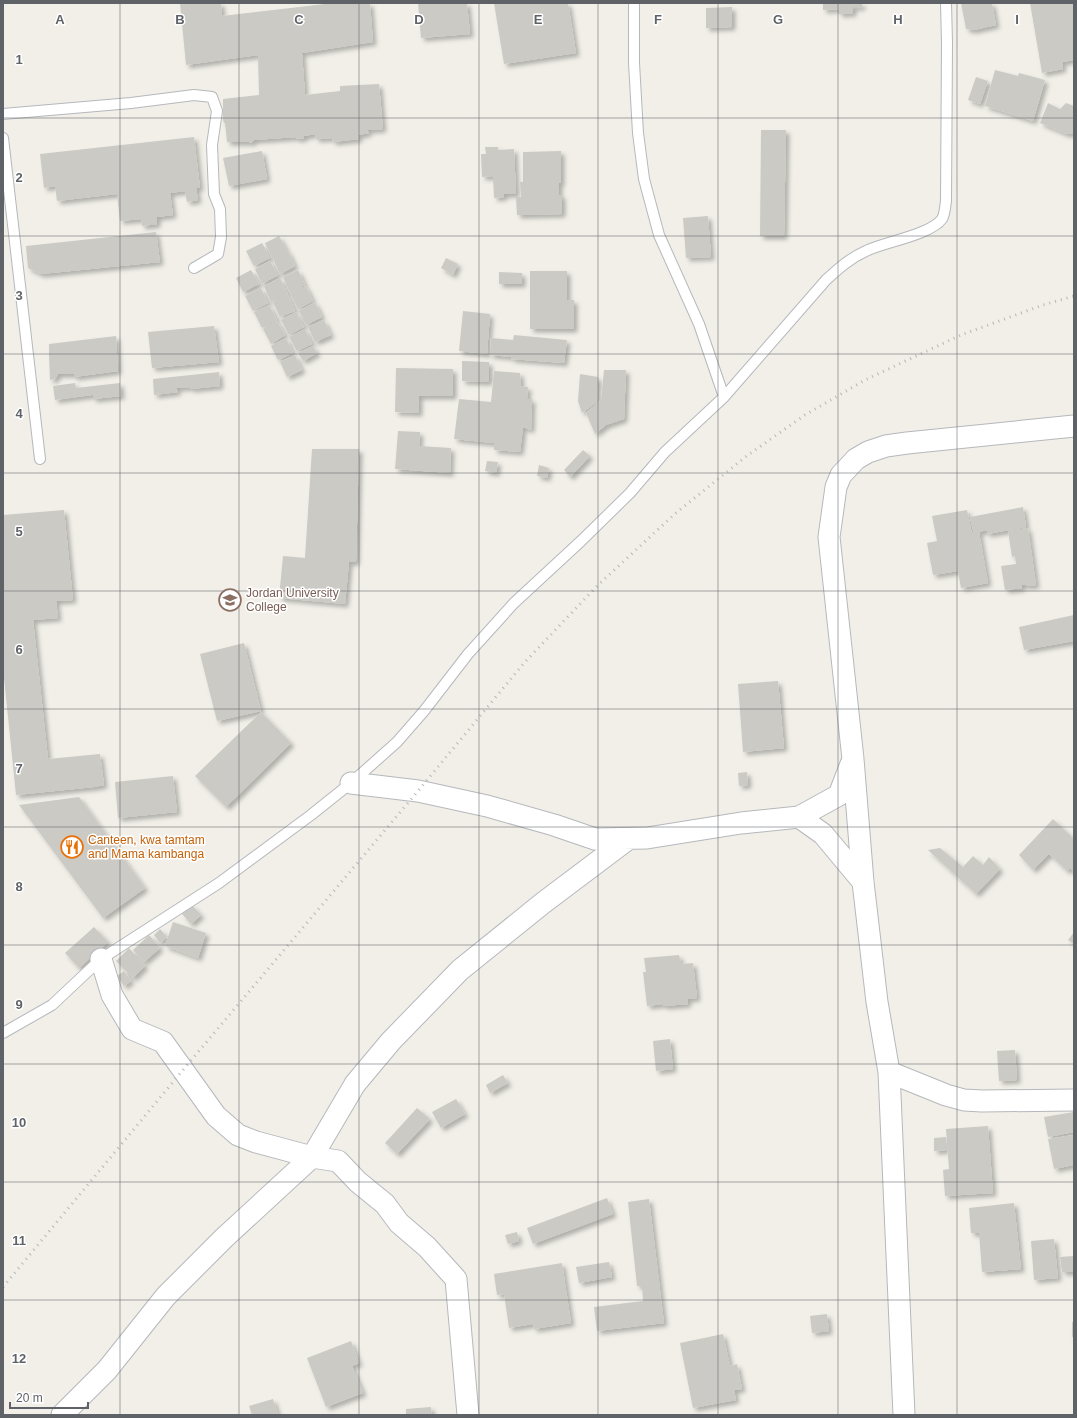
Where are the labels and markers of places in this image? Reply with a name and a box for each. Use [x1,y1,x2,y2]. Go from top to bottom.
place label: Jordan University College [246,586,339,614]
school or university icon: Jordan University College [217,587,243,613]
place label: Canteen, kwa tamtam and Mama kambanga [88,833,205,861]
restaurant icon: Canteen, kwa tamtam and Mama kambanga [59,834,85,860]

